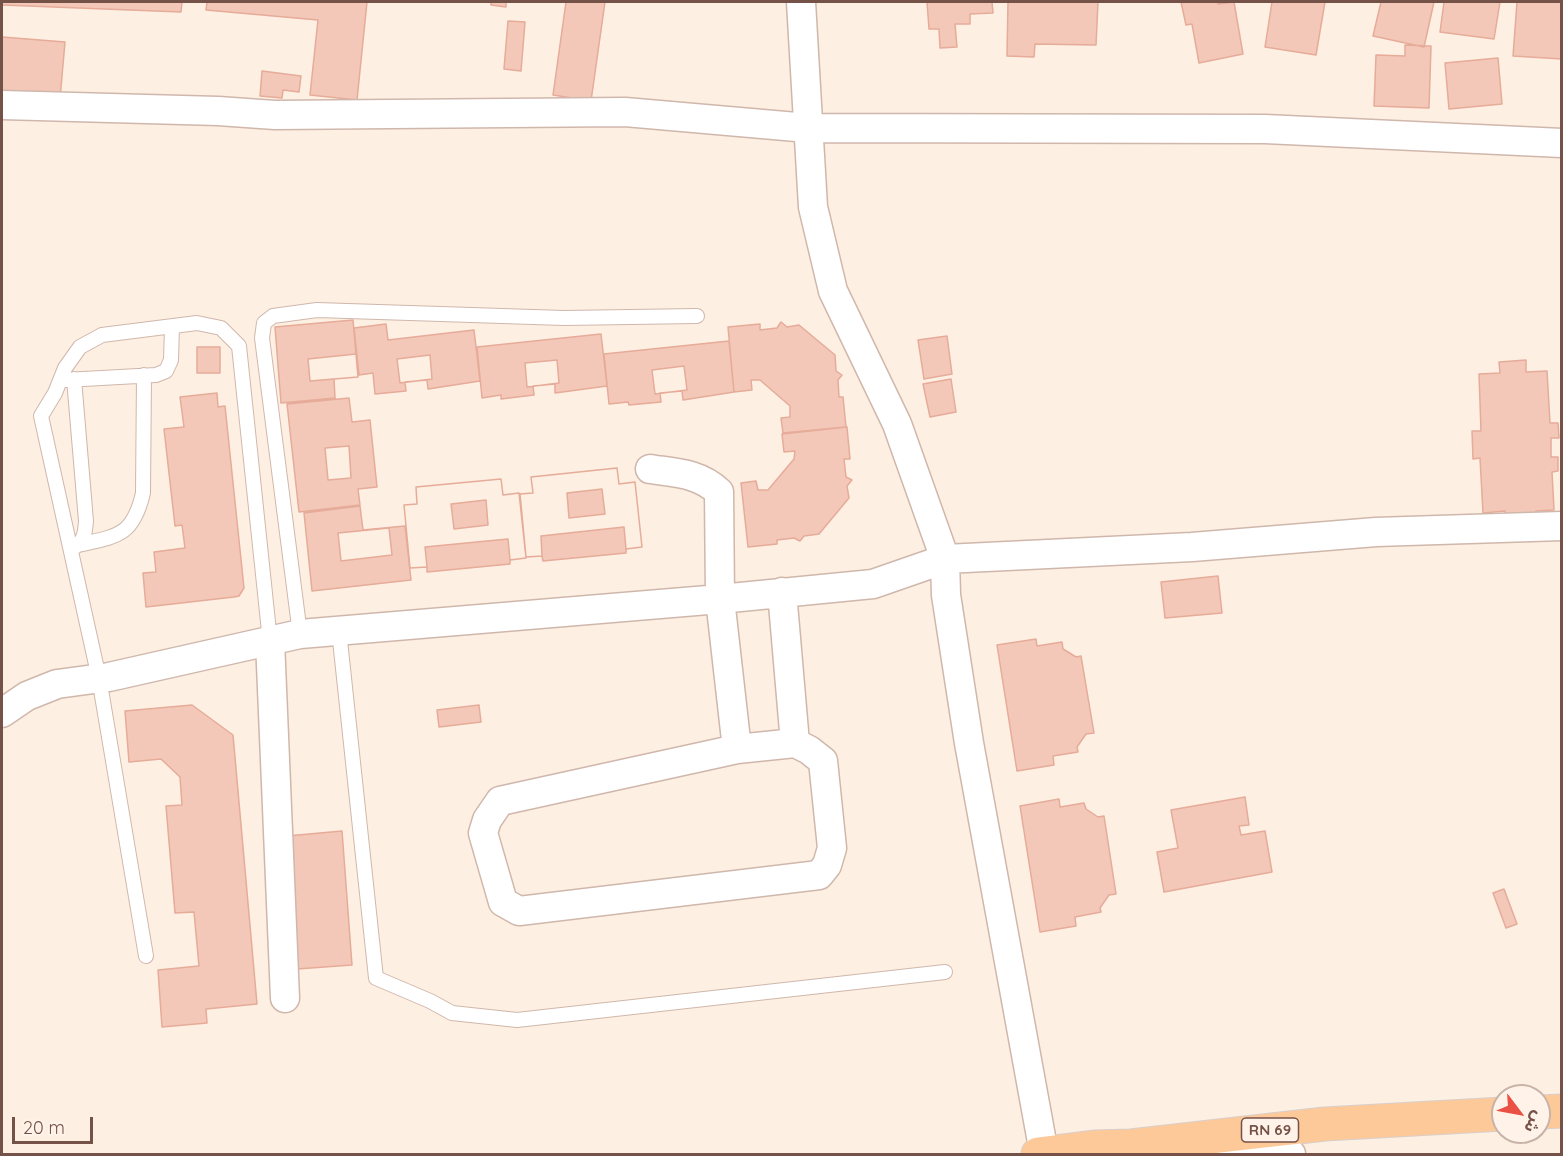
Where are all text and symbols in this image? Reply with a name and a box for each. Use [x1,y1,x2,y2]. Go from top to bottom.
north arrow [1491,1084,1551,1144]
scale bar [15,1105,96,1143]
text: ش [1520,1108,1549,1137]
text: 20 m [23,1116,65,1139]
road number: RN 69 [1242,1118,1298,1142]

